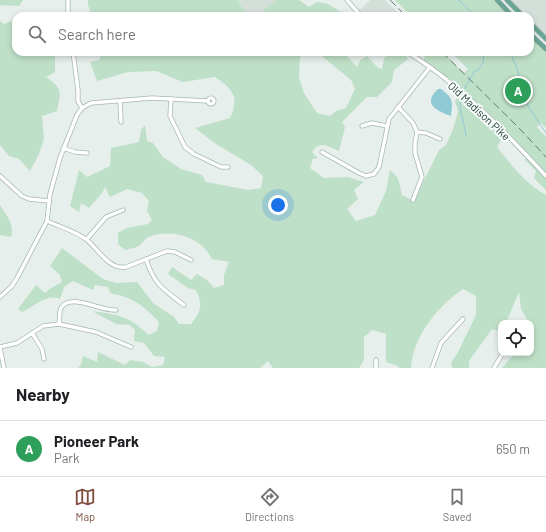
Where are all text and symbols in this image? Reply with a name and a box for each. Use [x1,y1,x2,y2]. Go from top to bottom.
search box [12,12,534,56]
icon: search [26,23,48,45]
text: Search here [58,25,136,43]
pin: A [505,76,531,106]
street label: Old Madison Pike [446,79,513,143]
your location [268,195,288,215]
map controls [498,320,534,356]
button: locate [498,320,534,356]
text: Nearby [16,384,70,404]
text: Pioneer Park [54,432,139,450]
text: A [25,441,33,457]
text: 650 m [496,441,530,457]
text: Park [54,450,80,466]
tab: Map [74,486,96,523]
tab: Directions [245,486,294,523]
tab: Saved [443,486,472,523]

